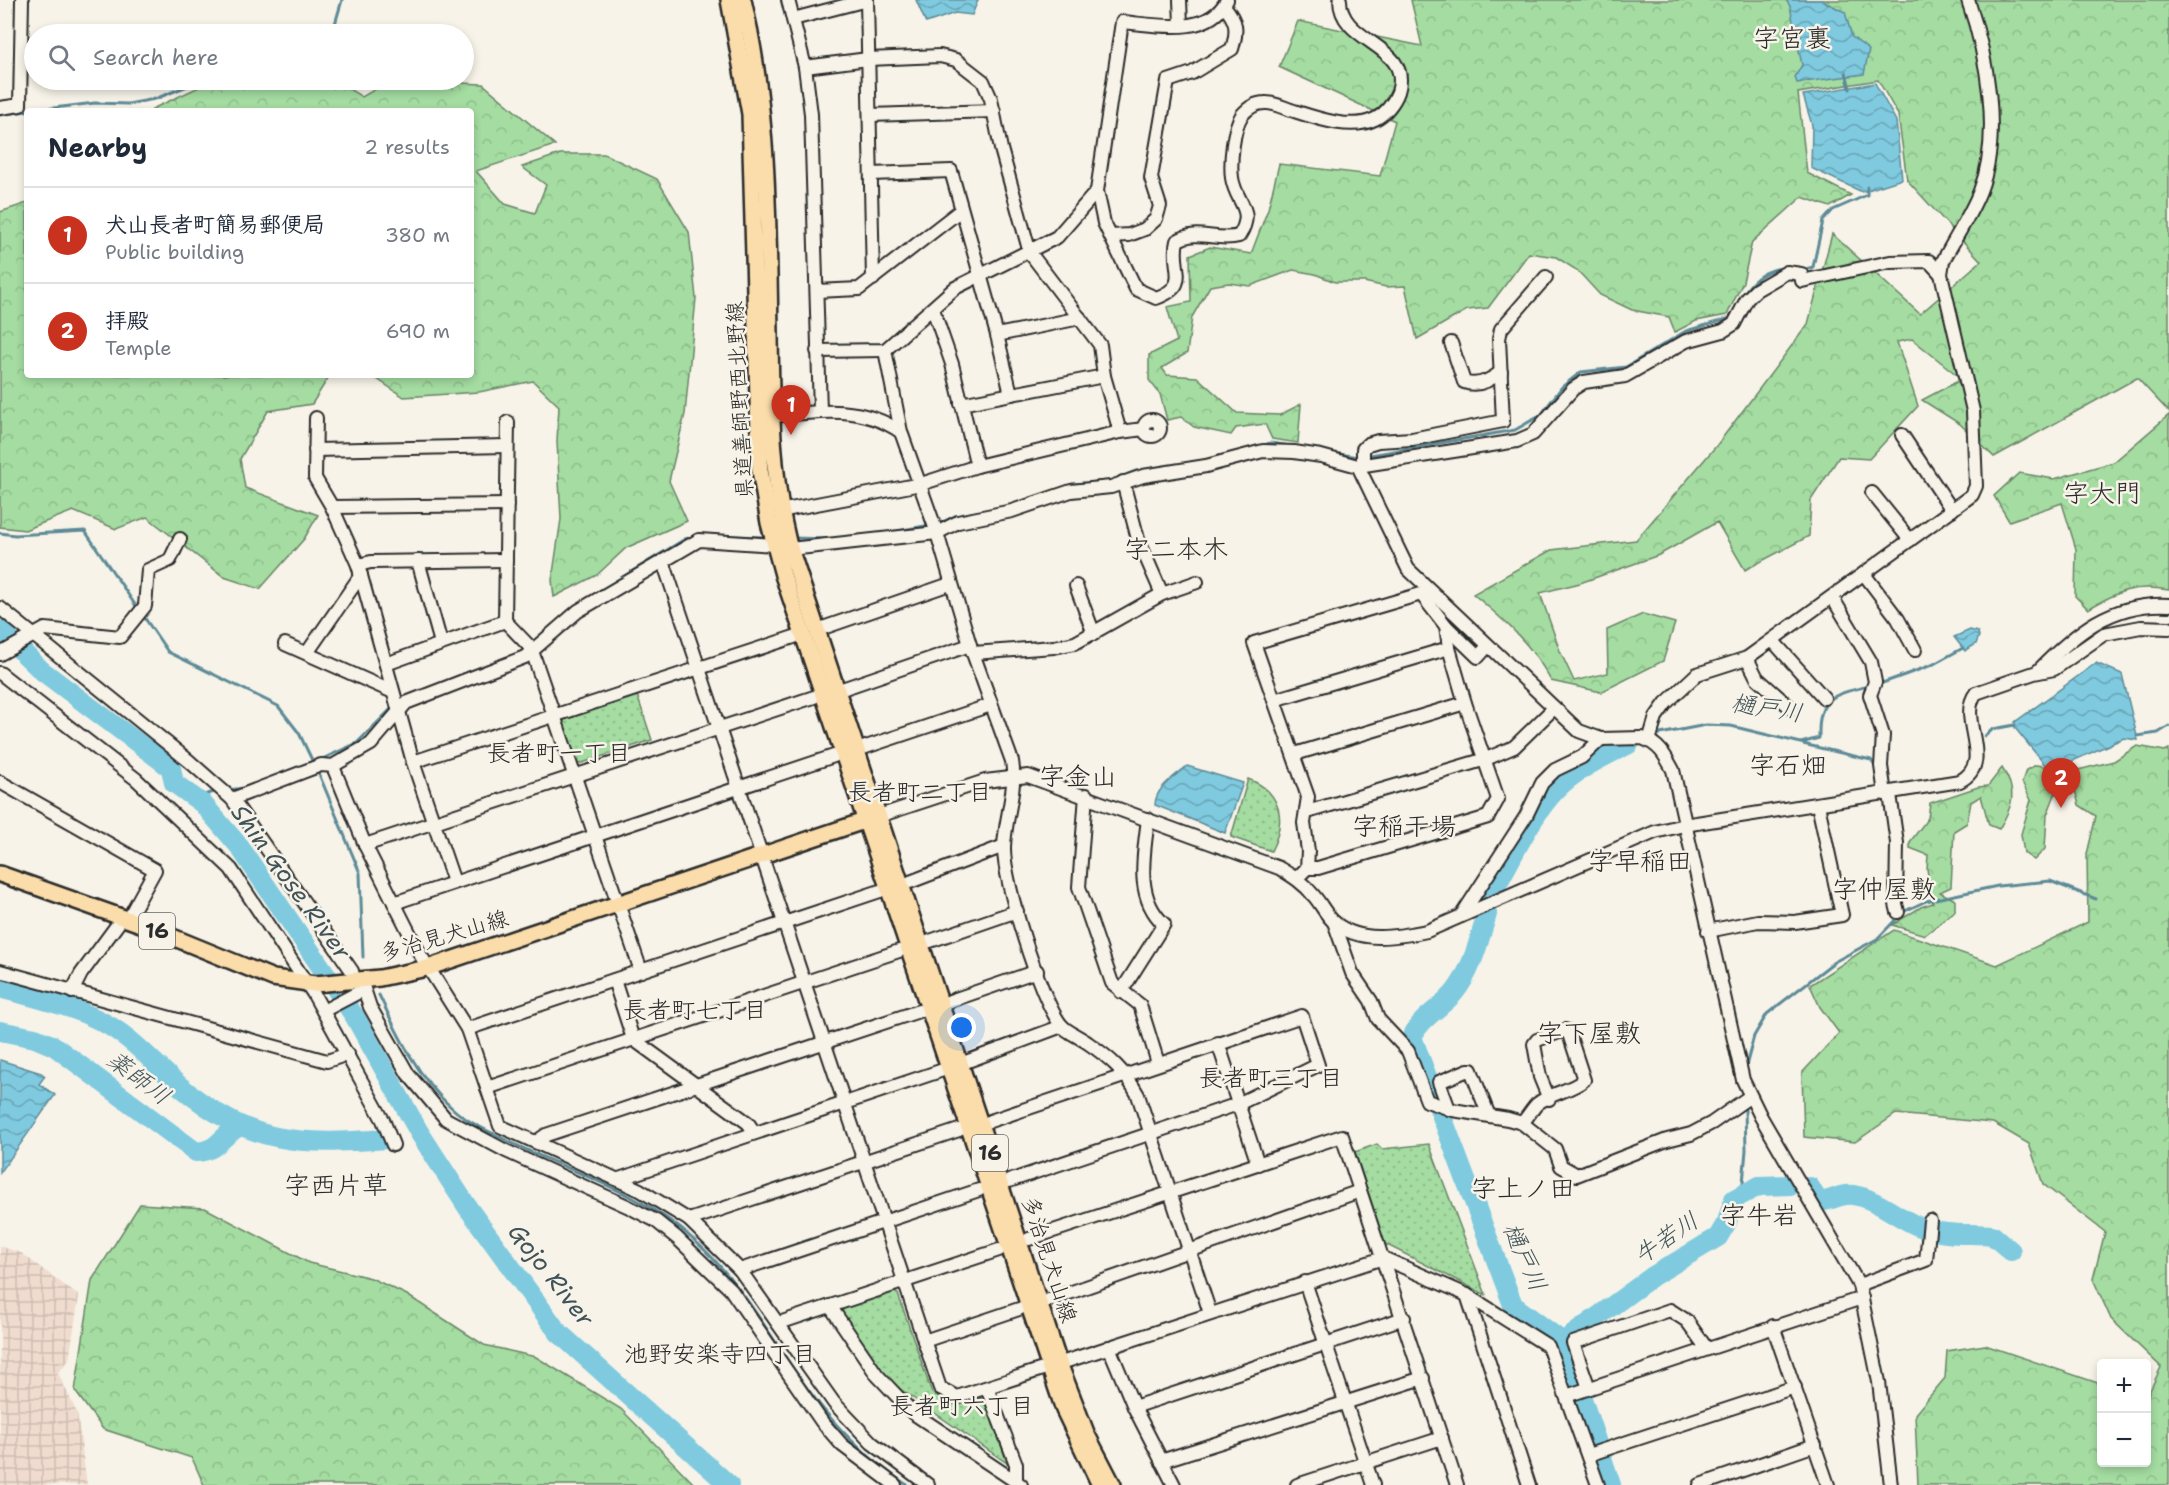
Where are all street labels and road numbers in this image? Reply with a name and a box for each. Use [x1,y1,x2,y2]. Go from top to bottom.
street label: 県道善師野西北野線 [720,300,759,500]
street label: 多治見犬山線 [377,903,512,968]
road number: 16 [139,913,175,949]
road number: 16 [972,1135,1008,1171]
street label: 多治見犬山線 [1015,1192,1084,1326]

